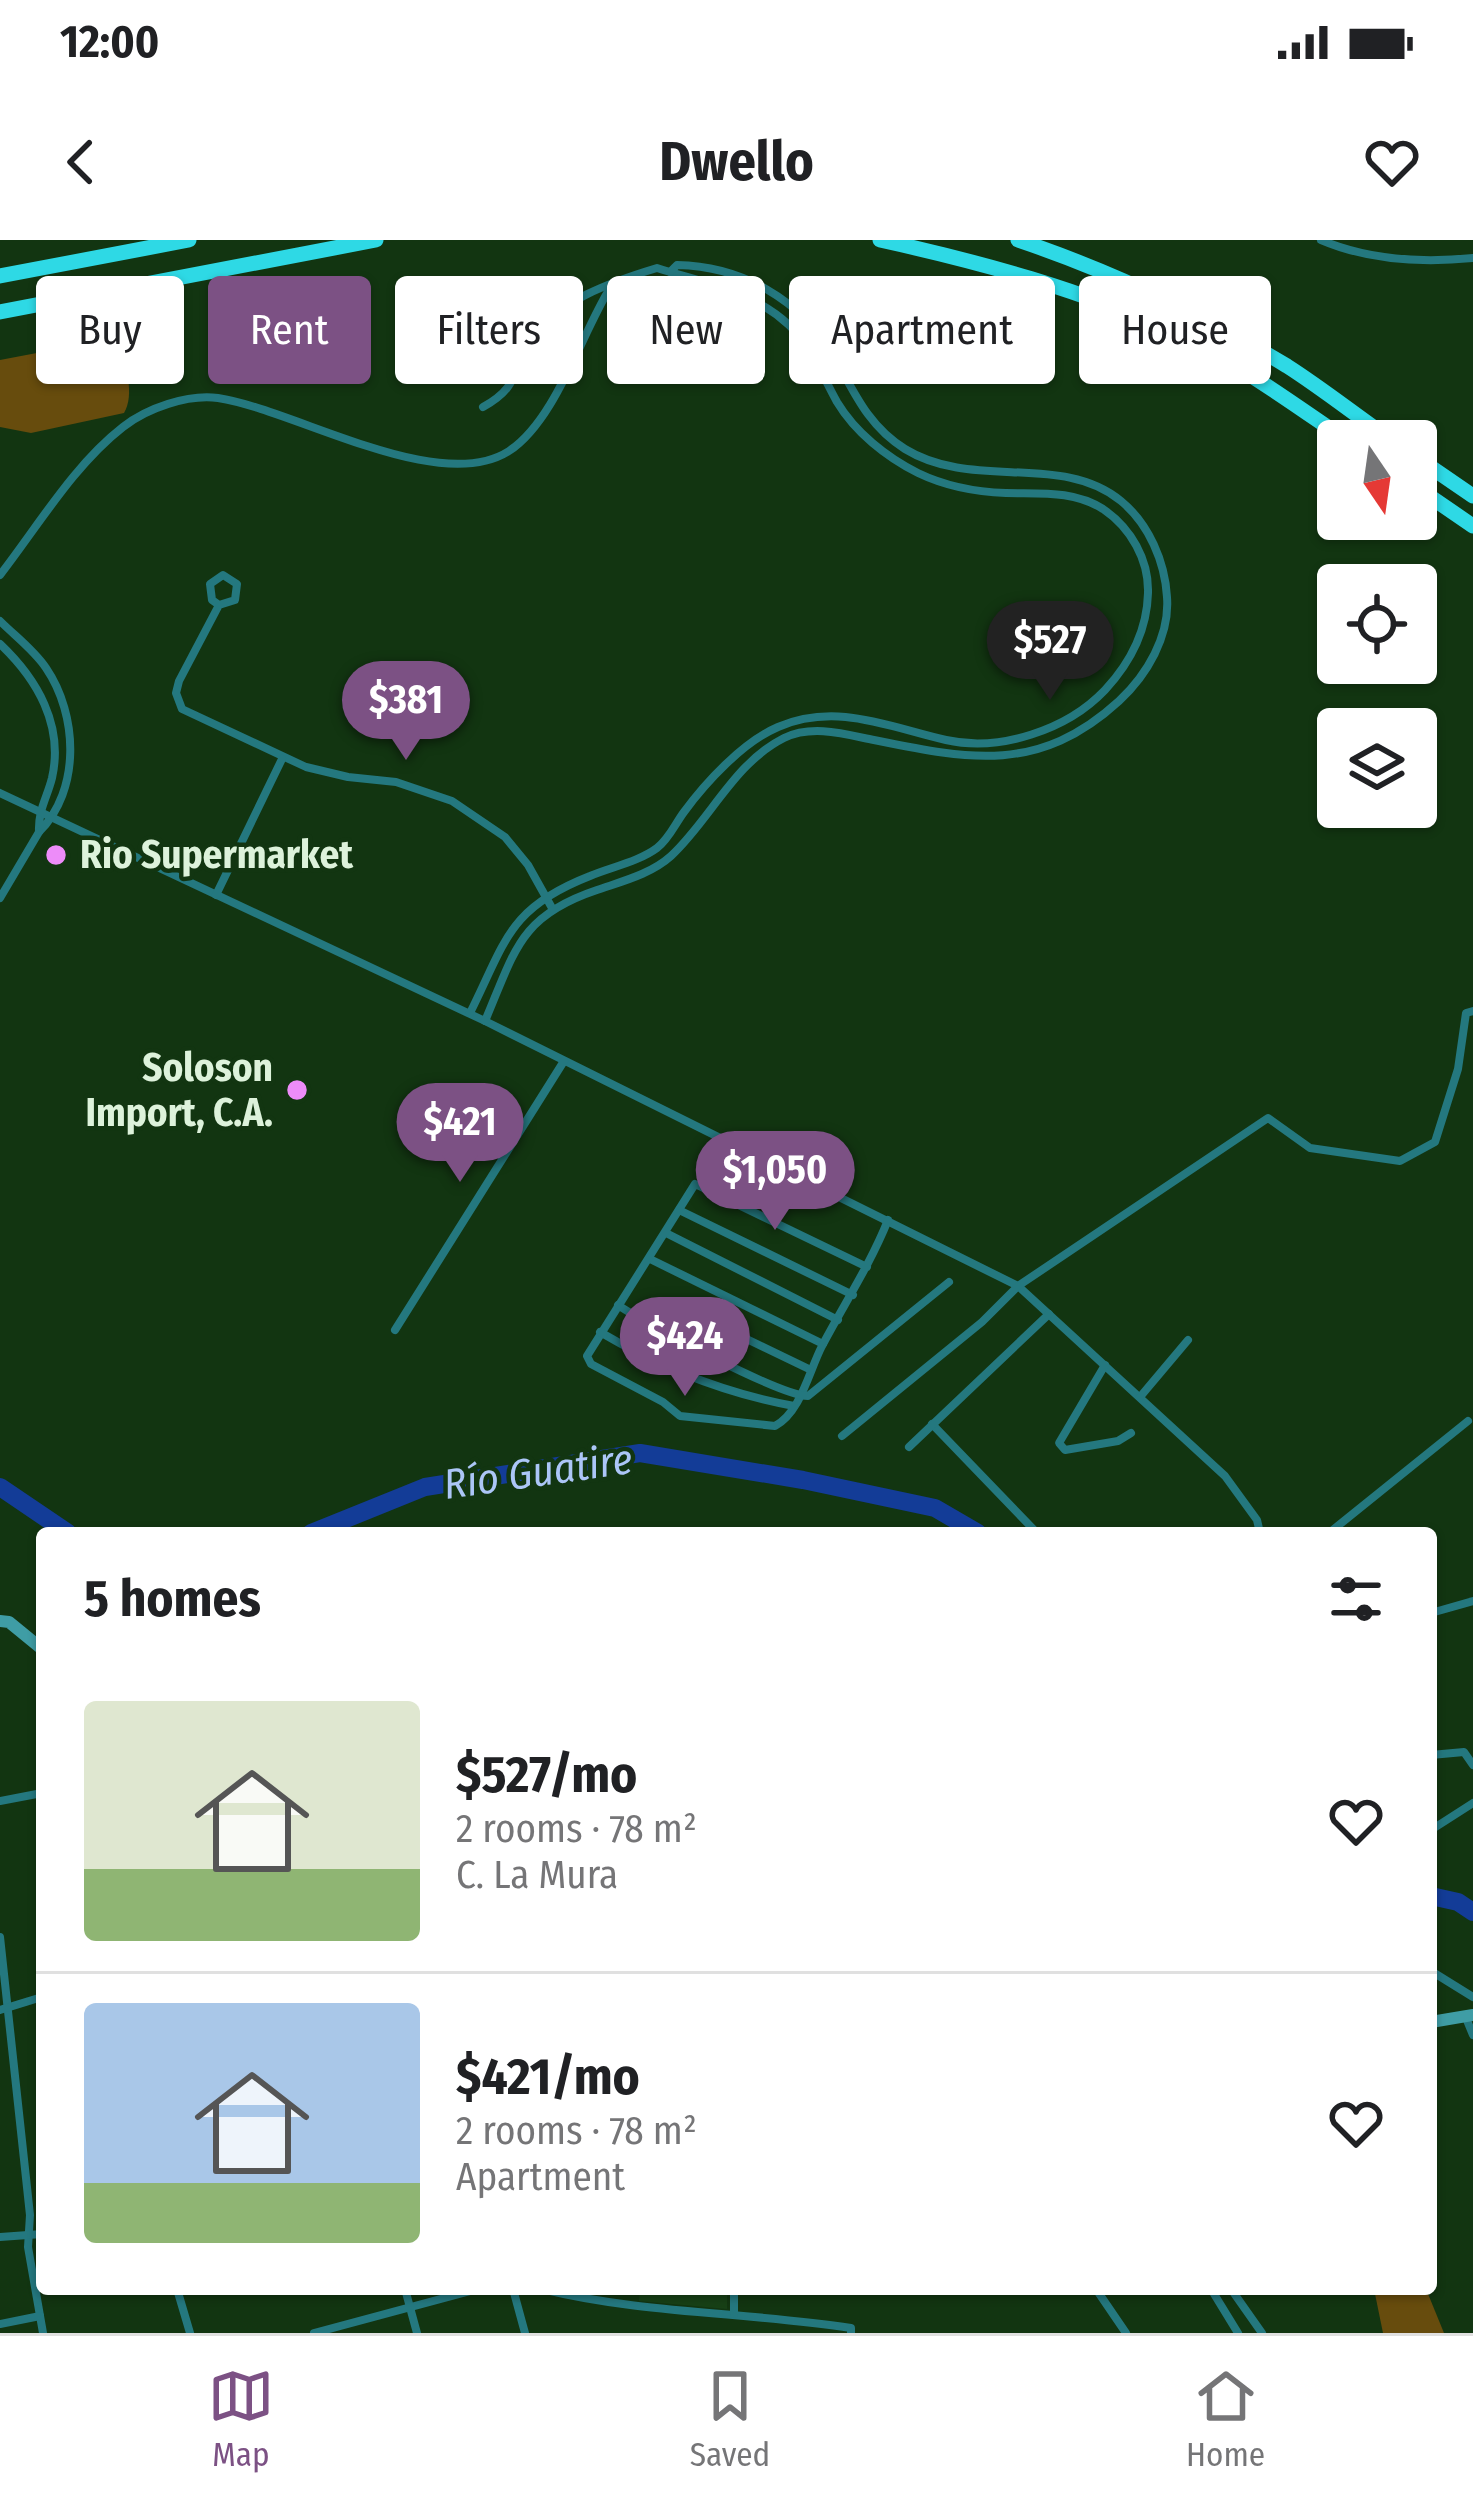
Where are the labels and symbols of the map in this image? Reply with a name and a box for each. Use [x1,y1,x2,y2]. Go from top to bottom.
north arrow [1317,420,1437,540]
pin: $527 [979,601,1121,703]
pin: $381 [335,661,477,763]
place label: Rio Supermarket [80,832,354,878]
marker: Rio Supermarket [43,842,69,868]
place label: Soloson Import, C.A. [85,1045,273,1136]
marker: Soloson Import, C.A. [284,1077,310,1103]
pin: $421 [389,1083,531,1185]
pin: $1,050 [677,1131,873,1233]
pin: $424 [614,1297,756,1399]
water label: Río Guatire [440,1434,636,1510]

